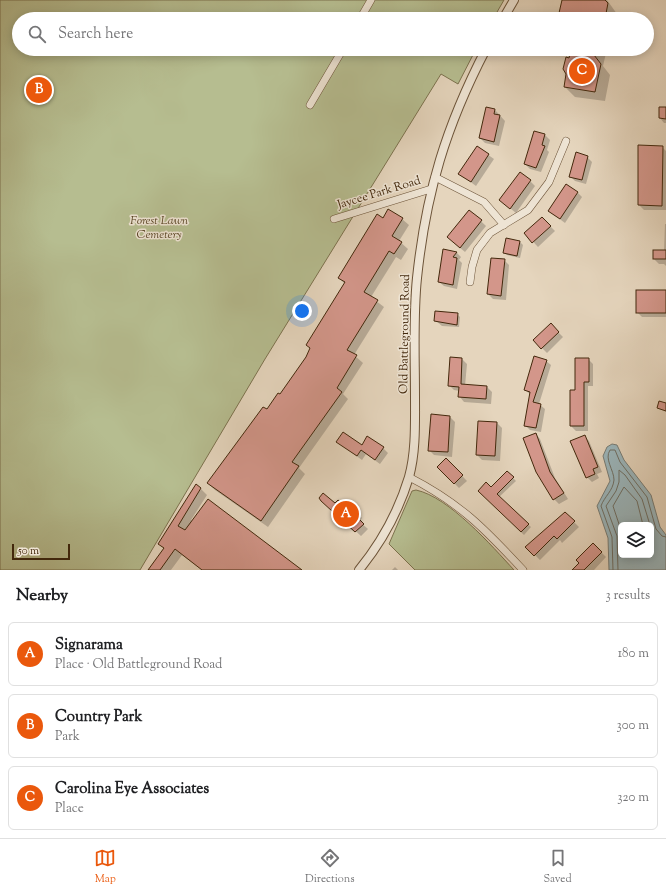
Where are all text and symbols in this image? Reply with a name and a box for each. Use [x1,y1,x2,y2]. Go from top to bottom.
search box [12,12,654,56]
icon: search [26,23,48,45]
text: Search here [58,24,133,45]
pin: C [569,56,595,86]
pin: B [26,75,52,105]
street label: Jaycee Park Road [334,172,423,215]
park label: Forest Lawn Cemetery [130,212,189,244]
street label: Old Battleground Road [395,274,415,394]
your location [292,301,312,321]
pin: A [333,499,359,529]
map controls [618,522,654,558]
button: layers [618,522,654,558]
scale bar [12,542,70,561]
text: 50 m [18,543,39,559]
text: Nearby [16,584,68,608]
text: 3 results [605,587,650,605]
text: Signarama [55,635,123,656]
text: A [25,645,35,663]
text: 180 m [618,645,649,663]
text: Place · Old Battleground Road [55,656,222,674]
text: Country Park [55,707,142,728]
text: B [26,717,34,735]
text: 300 m [617,717,649,735]
text: Park [55,728,80,746]
text: Carolina Eye Associates [55,779,209,800]
text: C [25,789,35,807]
text: 320 m [617,789,649,807]
text: Place [55,800,84,818]
tab: Map [94,847,116,887]
tab: Directions [305,847,355,887]
tab: Saved [543,847,572,887]

